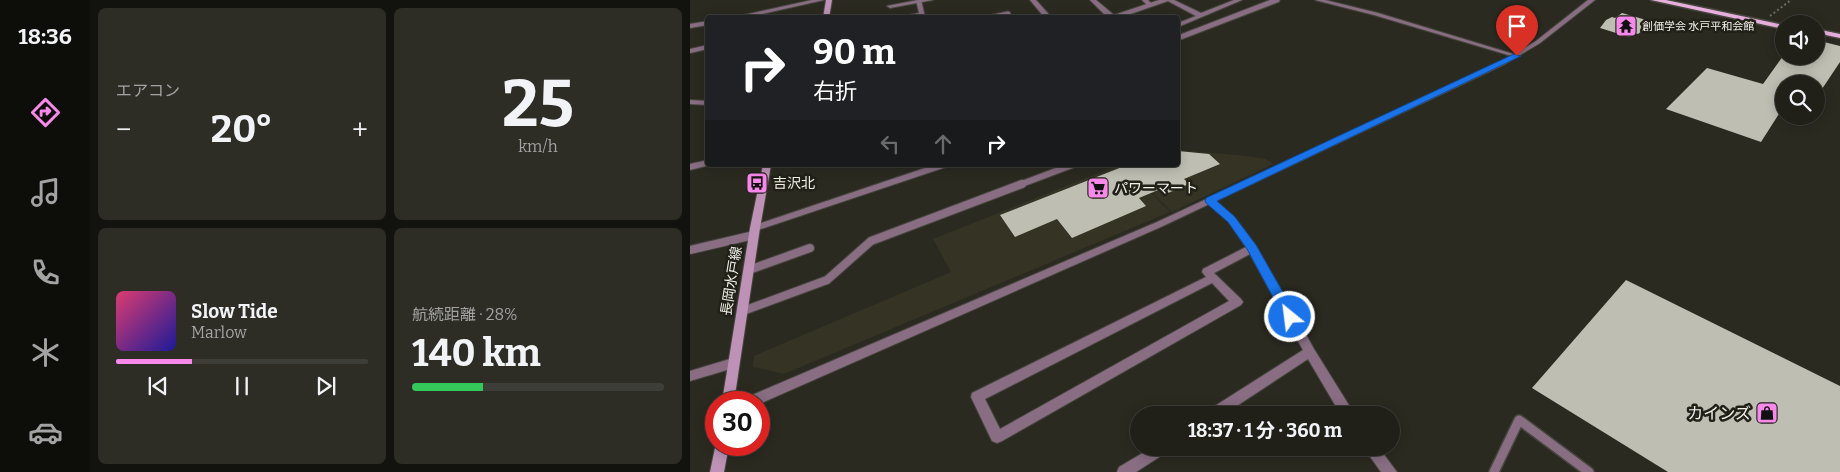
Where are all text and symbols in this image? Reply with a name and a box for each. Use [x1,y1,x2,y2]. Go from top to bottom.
pin [1496,5,1538,56]
icon: arrive [1503,12,1531,40]
temple icon: 創価学会 水戸平和会館 [1614,14,1638,38]
map controls [1775,15,1825,125]
button: sound [1775,15,1825,65]
place label: 創価学会 水戸平和会館 [1642,20,1754,33]
text: 18:36 [18,23,72,50]
text: 90 m [813,31,896,73]
icon: right [730,35,795,100]
text: 25 [502,65,574,143]
button: search [1775,75,1825,125]
text: 右折 [813,78,857,105]
text: エアコン [116,81,180,100]
icon: directions [28,95,63,130]
text: 20° [211,106,273,152]
text: − [116,113,131,146]
text: + [352,113,368,146]
icon: left [876,130,904,158]
icon: ahead [929,130,957,158]
icon: right [982,130,1010,158]
text: km/h [518,137,558,156]
bus stop icon: 吉沢北 [745,171,769,195]
icon: music [28,175,63,210]
place label: 吉沢北 [773,175,815,192]
supermarket icon: パワーマート [1086,176,1110,200]
place label: パワーマート [1114,180,1198,197]
street label: 長岡水戸線 [718,245,745,317]
icon: phone [28,255,63,290]
position arrow [1263,290,1315,342]
text: Slow Tide [191,300,278,323]
text: 航続距離 · 28% [412,305,518,324]
text: Marlow [191,323,247,342]
text: 140 km [412,330,541,376]
icon: climate [28,335,63,370]
icon: previous [144,372,172,400]
icon: pause [228,372,256,400]
icon: next [312,372,340,400]
speed limit sign: 30 [705,391,770,456]
shop icon: カインズ [1755,401,1779,425]
place label: カインズ [1687,404,1751,423]
icon: car [28,415,63,450]
text: 18:37 · 1 分 · 360 m [1188,419,1342,442]

